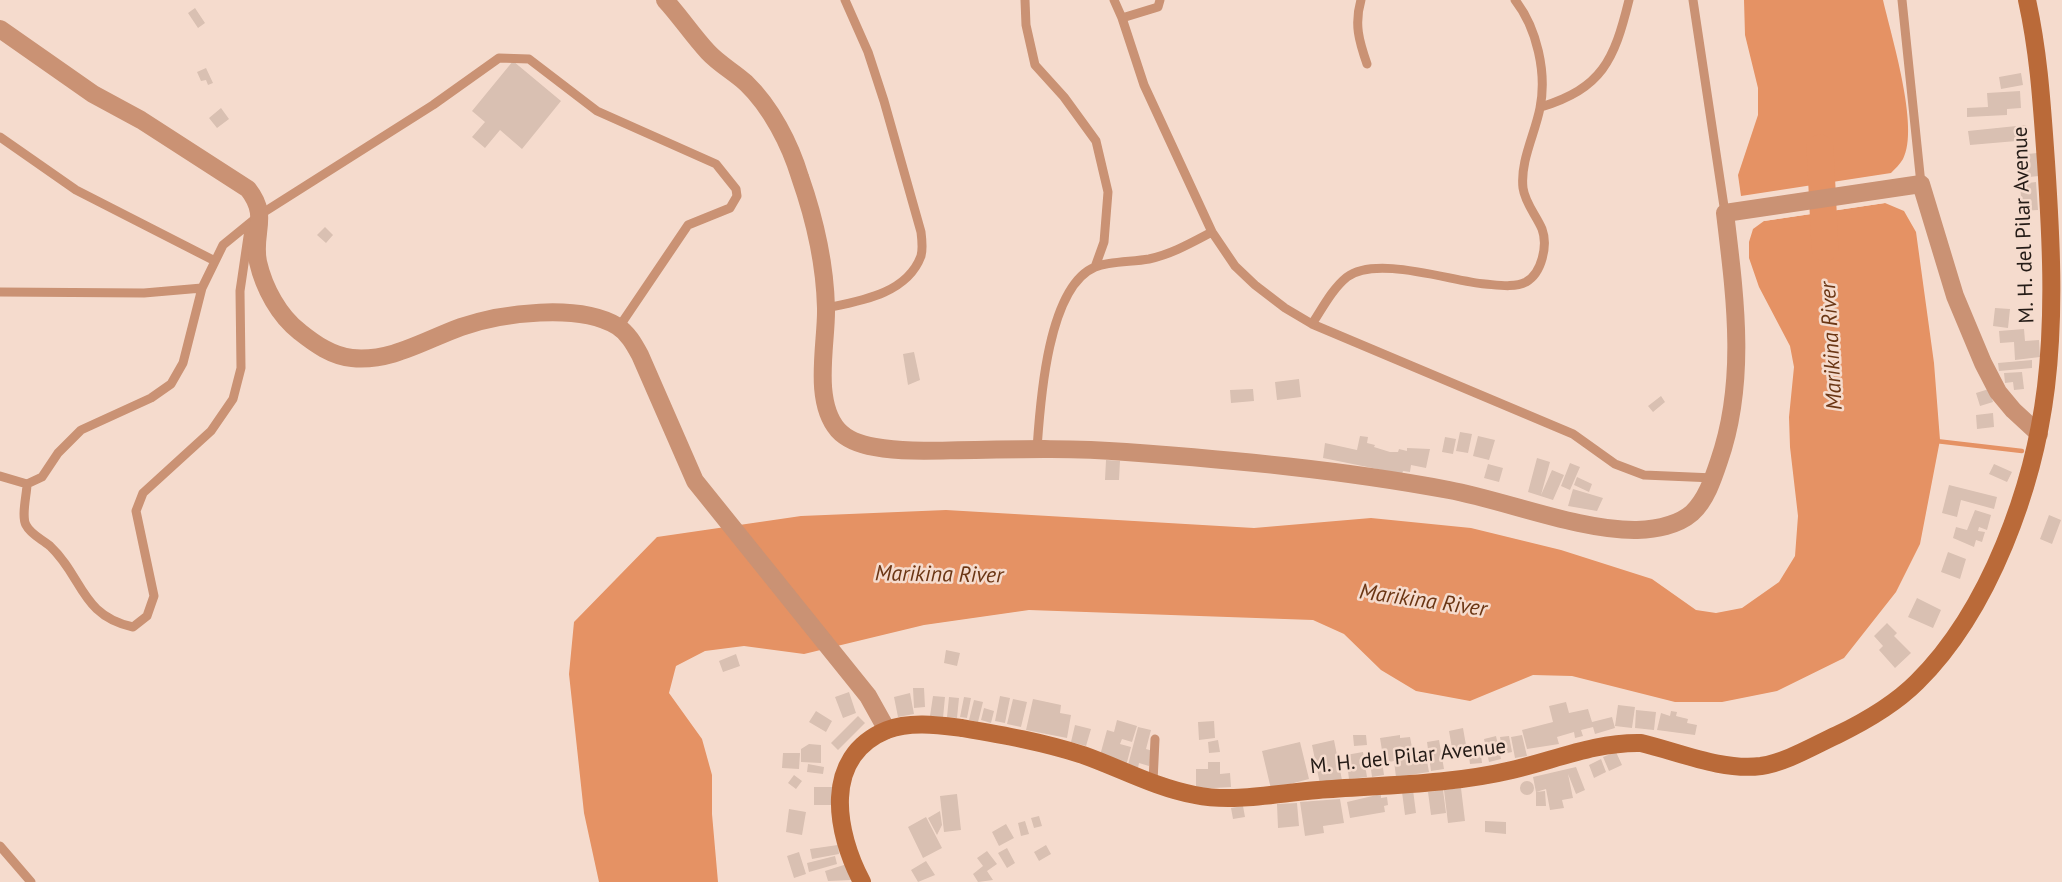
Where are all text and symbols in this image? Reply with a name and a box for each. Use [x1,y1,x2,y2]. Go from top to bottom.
street label: M. H. del Pilar Avenue [2008,126,2040,324]
water label: Marikina River [1815,281,1849,411]
water label: Marikina River [875,561,1003,589]
water label: Marikina River [1358,579,1488,623]
street label: M. H. del Pilar Avenue [1309,734,1507,780]

